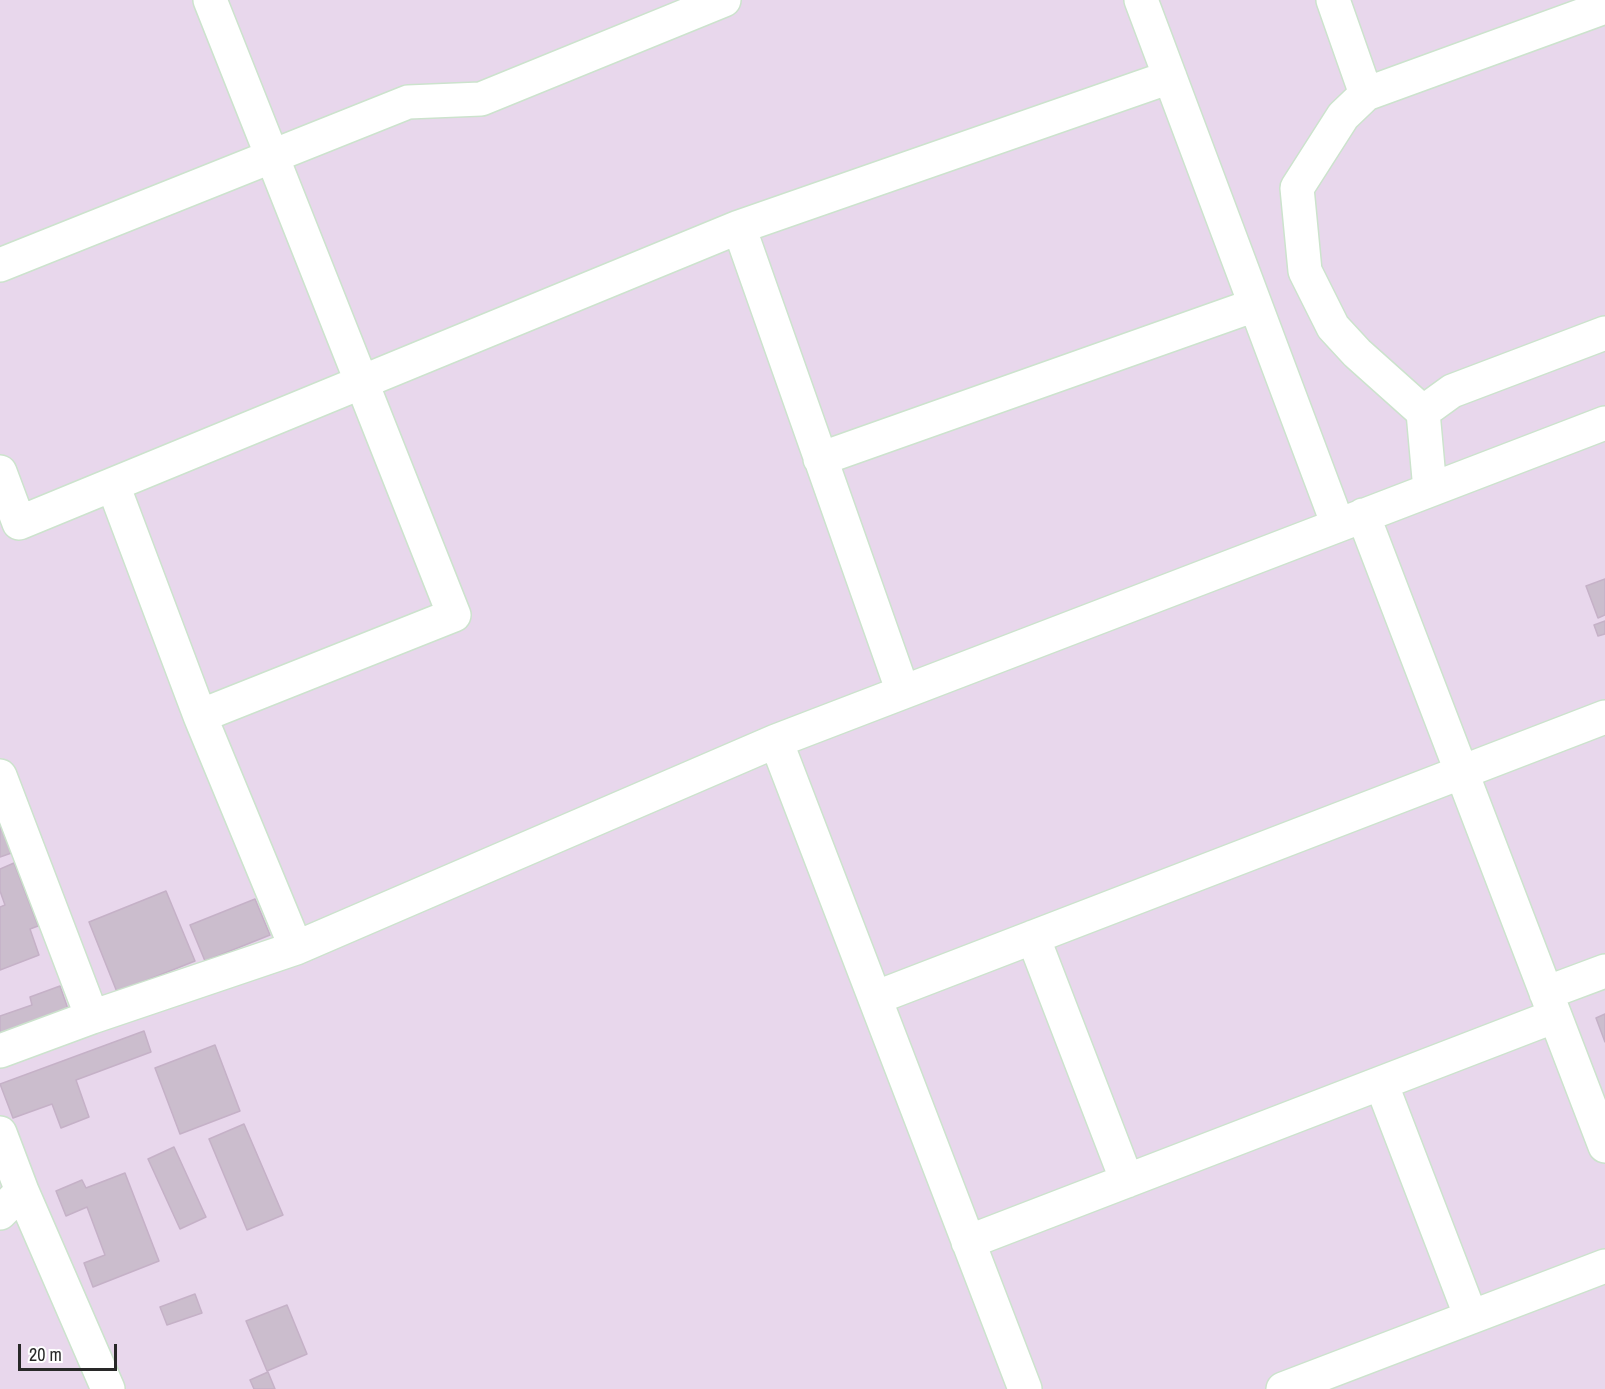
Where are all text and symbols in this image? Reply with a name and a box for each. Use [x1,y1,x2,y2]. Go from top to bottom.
scale bar [21,1332,120,1370]
text: 20 m [29,1342,62,1367]

